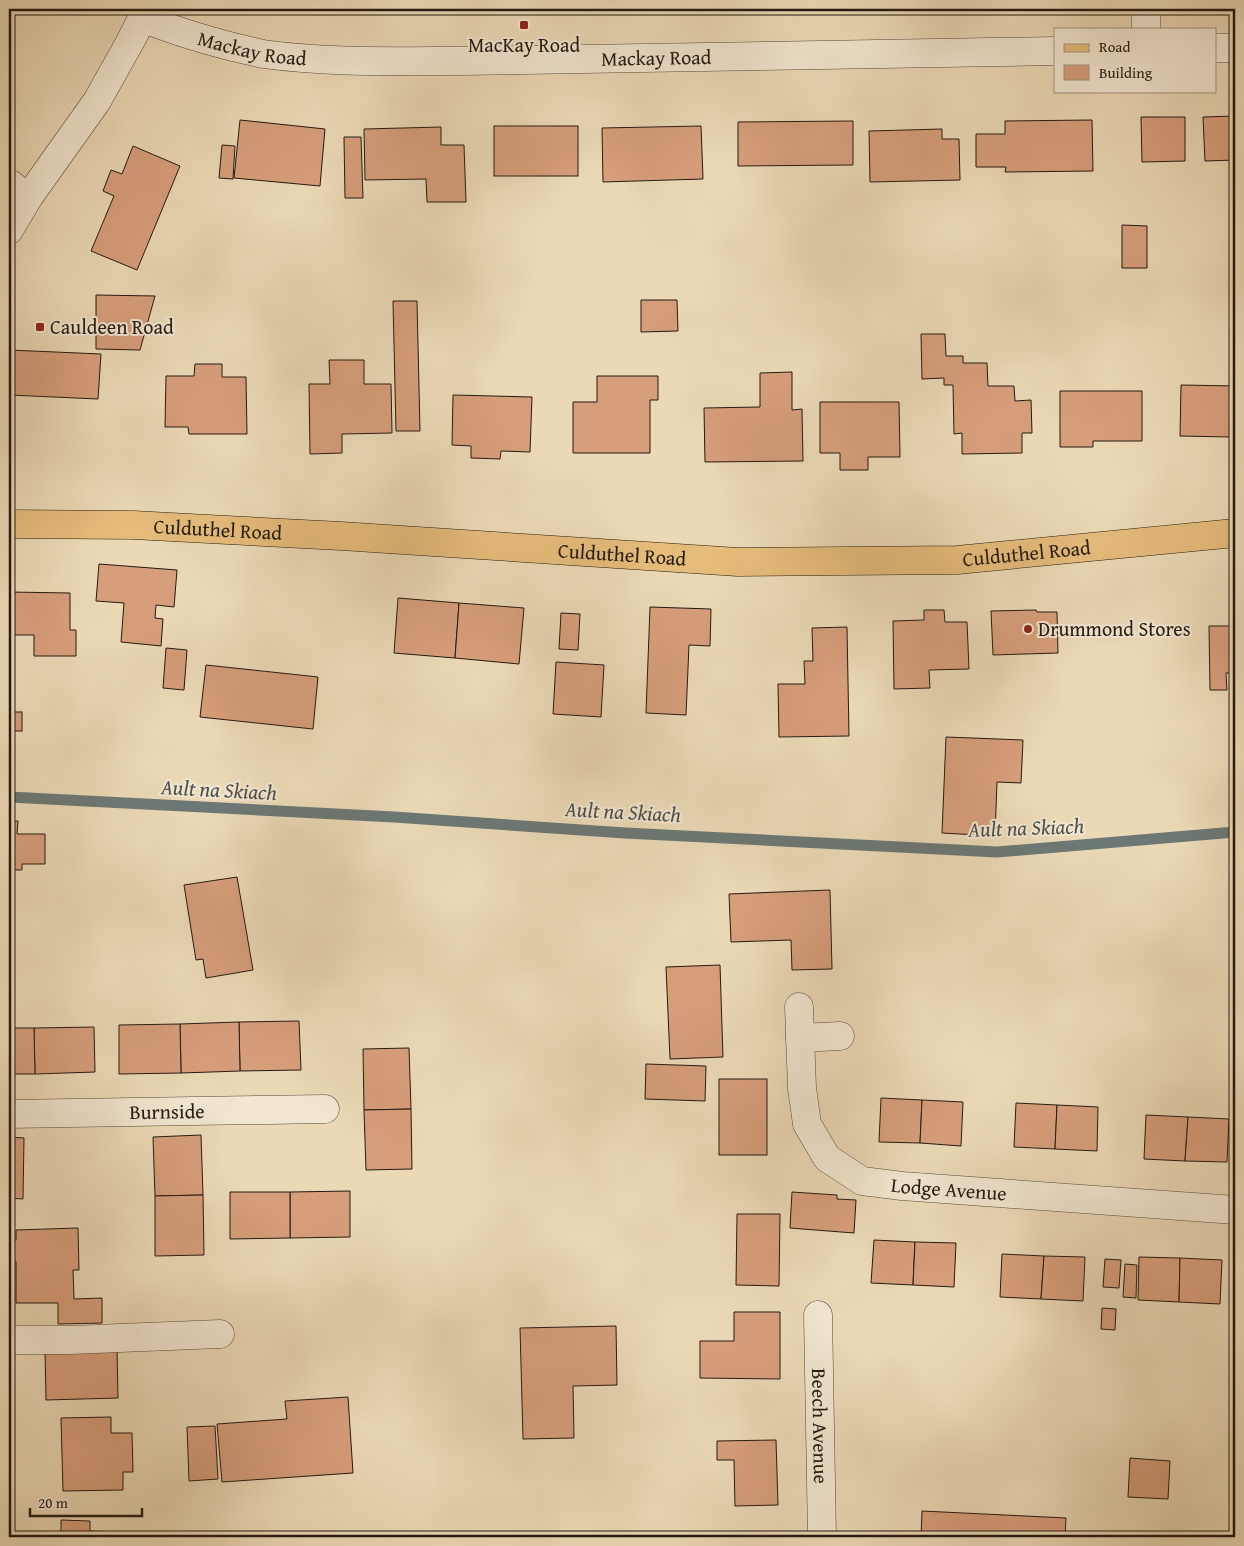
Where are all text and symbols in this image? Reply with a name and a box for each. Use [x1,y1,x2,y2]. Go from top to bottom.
marker: MacKay Road [518,19,530,31]
street label: Mackay Road [195,23,308,72]
legend [1054,28,1216,92]
place label: MacKay Road [468,30,580,59]
text: Road [1099,36,1130,57]
street label: Mackay Road [601,42,712,73]
text: Building [1099,62,1153,83]
place label: Cauldeen Road [50,312,174,341]
marker: Cauldeen Road [34,321,46,333]
street label: Culduthel Road [153,511,283,547]
street label: Culduthel Road [961,532,1092,573]
street label: Culduthel Road [557,535,687,573]
place label: Drummond Stores [1038,614,1191,643]
marker: Drummond Stores [1022,623,1034,635]
water label: Ault na Skiach [159,771,278,808]
water label: Ault na Skiach [563,793,682,830]
water label: Ault na Skiach [966,810,1085,845]
street label: Burnside [129,1096,205,1126]
street label: Lodge Avenue [889,1170,1008,1208]
street label: Beech Avenue [805,1368,836,1484]
scale bar [30,1486,142,1518]
text: 20 m [38,1492,69,1513]

